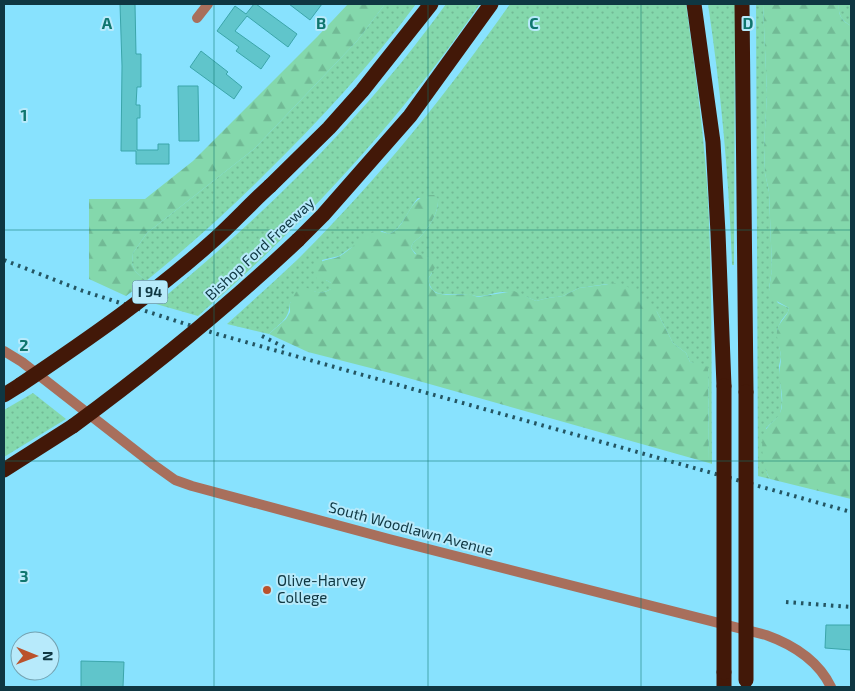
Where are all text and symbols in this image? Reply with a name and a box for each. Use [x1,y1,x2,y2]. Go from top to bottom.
text: A [102,13,113,32]
text: B [316,13,326,32]
text: C [529,13,539,32]
text: D [743,13,754,32]
text: 1 [21,105,27,124]
street label: Bishop Ford Freeway [201,193,318,303]
road number: I 94 [132,280,168,304]
text: 2 [19,335,29,354]
street label: South Woodlawn Avenue [327,497,496,559]
text: 3 [19,566,29,585]
place label: Olive-Harvey College [277,571,366,606]
marker: Olive-Harvey College [261,584,273,596]
north arrow [10,631,60,681]
text: N [40,651,57,661]

